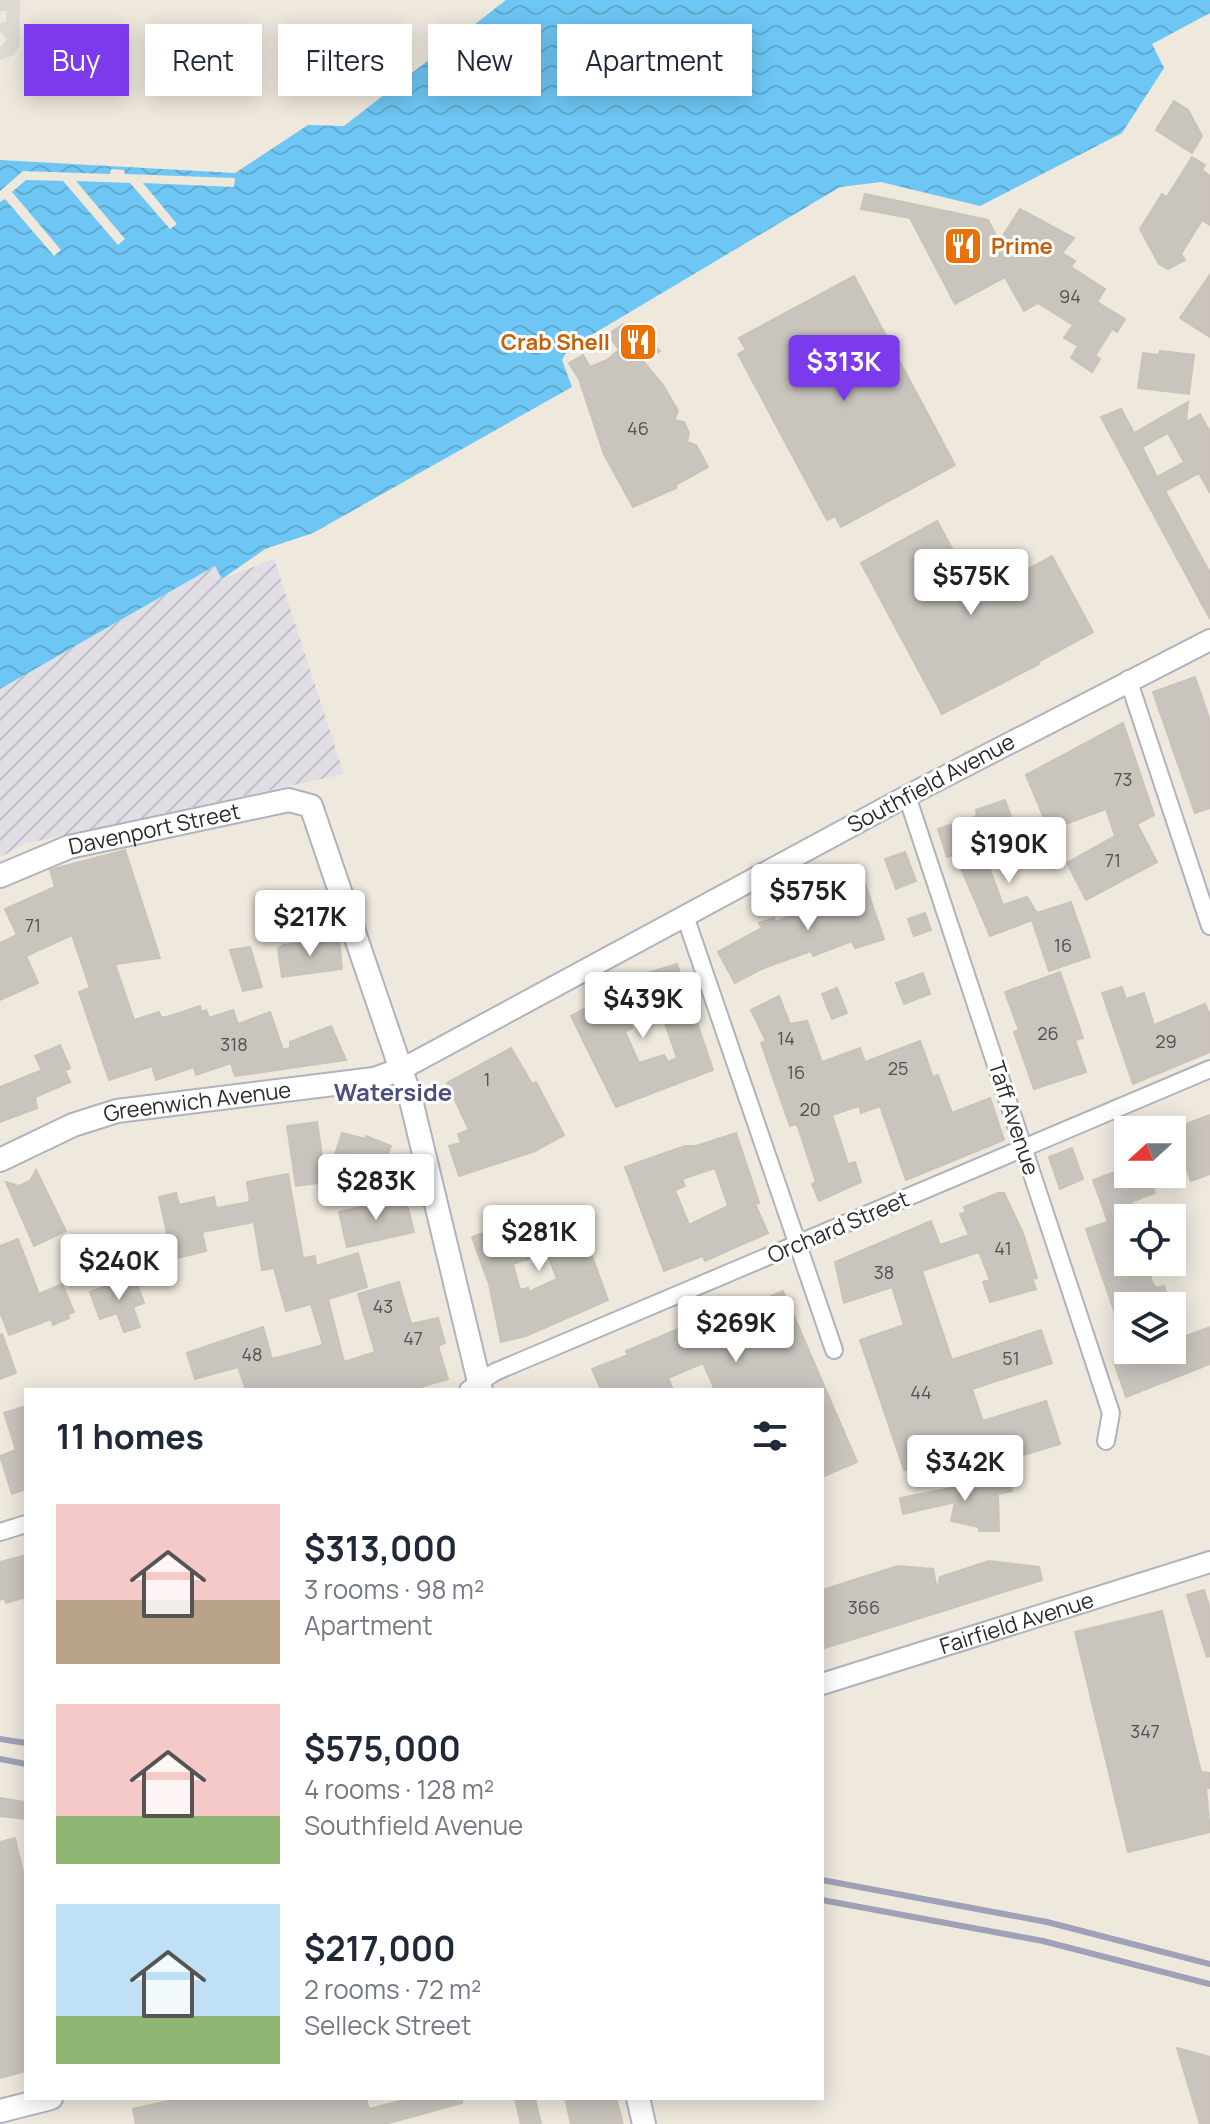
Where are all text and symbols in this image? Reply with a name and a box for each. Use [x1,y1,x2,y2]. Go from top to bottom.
chip: Buy [24,24,129,96]
chip: Rent [145,24,262,96]
chip: Filters [278,24,412,96]
chip: New [428,24,541,96]
chip: Apartment [557,24,752,96]
restaurant icon: Prime [942,225,984,267]
place label: Prime [991,231,1053,261]
house number: 94 [1059,284,1081,308]
restaurant icon: Crab Shell [617,321,659,363]
place label: Crab Shell [501,327,610,357]
pin: $313K [788,335,900,403]
text: $313K [807,343,881,379]
house number: 46 [627,416,649,440]
pin: $575K [915,549,1027,617]
text: $575K [932,557,1010,593]
street label: Southfield Avenue [842,726,1020,840]
house number: 73 [1114,767,1133,791]
street label: Davenport Street [66,796,243,862]
pin: $190K [953,817,1065,885]
text: $190K [970,825,1048,861]
house number: 71 [1105,848,1121,872]
pin: $575K [752,864,864,932]
text: $575K [769,872,847,908]
pin: $217K [254,890,366,958]
text: $217K [273,898,347,934]
house number: 71 [25,913,41,937]
house number: 16 [1054,933,1072,957]
pin: $439K [587,972,699,1040]
text: $439K [603,980,683,1016]
house number: 26 [1037,1021,1059,1045]
house number: 14 [777,1026,795,1050]
house number: 29 [1155,1029,1177,1053]
house number: 318 [220,1032,248,1056]
house number: 25 [888,1056,908,1080]
street label: Taff Avenue [981,1057,1047,1179]
house number: 16 [787,1060,805,1084]
house number: 1 [483,1067,491,1091]
street label: Greenwich Avenue [100,1074,293,1129]
district label: Waterside [334,1075,452,1108]
house number: 20 [799,1097,821,1121]
north arrow [1114,1116,1186,1188]
map controls [1114,1116,1186,1364]
pin: $283K [320,1154,432,1222]
text: $283K [336,1162,416,1198]
street label: Orchard Street [763,1184,913,1270]
button: locate [1114,1204,1186,1276]
pin: $281K [483,1205,595,1273]
text: $281K [501,1213,577,1249]
pin: $240K [63,1234,175,1302]
house number: 41 [994,1236,1012,1260]
text: $240K [78,1242,160,1278]
house number: 38 [874,1260,894,1284]
button: layers [1114,1292,1186,1364]
house number: 43 [373,1294,393,1318]
pin: $269K [680,1296,792,1364]
text: $269K [696,1304,776,1340]
house number: 47 [403,1326,423,1350]
house number: 48 [241,1342,263,1366]
house number: 51 [1002,1346,1020,1370]
house number: 44 [910,1380,932,1404]
text: 11 homes [56,1413,204,1459]
icon: filters [748,1414,792,1458]
pin: $342K [909,1435,1021,1503]
text: $342K [925,1443,1005,1479]
text: $313,000 [304,1525,457,1571]
icon: home [120,1536,216,1632]
text: 3 rooms · 98 m² [304,1571,484,1607]
street label: Fairfield Avenue [936,1584,1098,1661]
house number: 366 [848,1595,880,1619]
text: Apartment [304,1607,433,1643]
house number: 347 [1130,1719,1160,1743]
text: $575,000 [304,1725,461,1771]
icon: home [120,1736,216,1832]
text: 4 rooms · 128 m² [304,1771,494,1807]
text: Southfield Avenue [304,1807,523,1843]
text: $217,000 [304,1925,456,1971]
icon: home [120,1936,216,2032]
text: 2 rooms · 72 m² [304,1971,481,2007]
text: Selleck Street [304,2007,471,2043]

